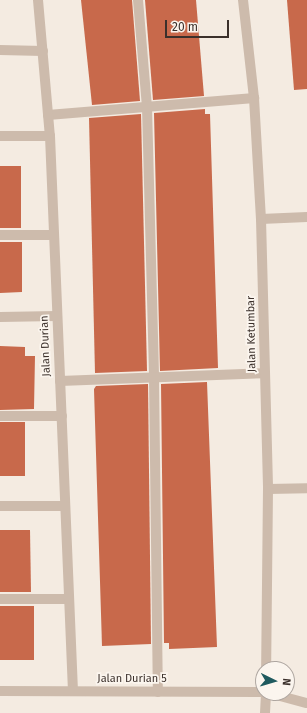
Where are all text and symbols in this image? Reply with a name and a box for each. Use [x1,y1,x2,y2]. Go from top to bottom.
scale bar [167,12,231,38]
text: 20 m [172,20,198,34]
street label: Jalan Ketumbar [245,296,259,372]
street label: Jalan Durian [38,315,54,377]
north arrow [255,661,295,701]
street label: Jalan Durian 5 [97,672,167,686]
text: N [280,678,293,686]

